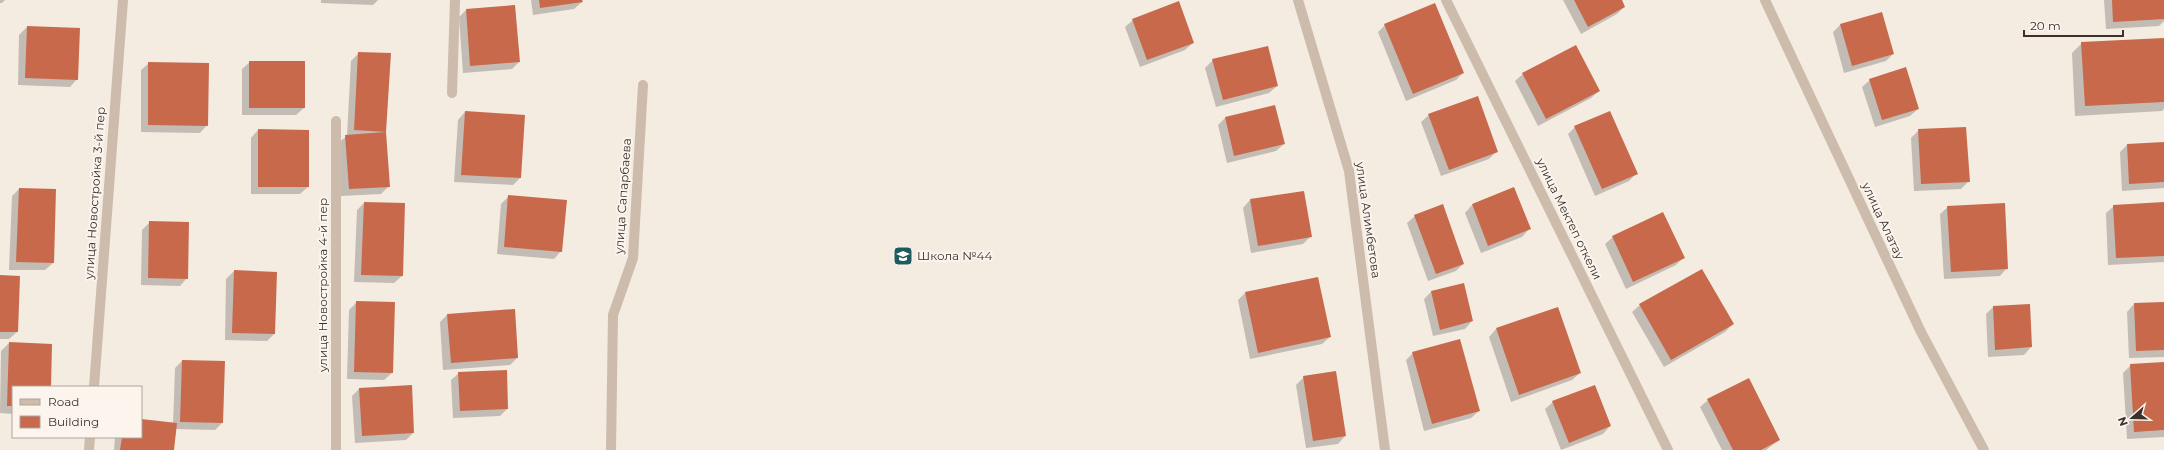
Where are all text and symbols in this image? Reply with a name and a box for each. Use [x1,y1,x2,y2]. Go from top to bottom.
scale bar [2024,12,2123,38]
text: 20 m [2030,18,2061,33]
street label: улица Новостройка 3-й пер [81,106,108,281]
street label: улица Сапарбаева [611,138,634,255]
street label: улица Мектеп откели [1533,155,1605,282]
street label: улица Алимбетова [1353,160,1384,279]
street label: улица Алатау [1859,179,1908,262]
street label: улица Новостройка 4-й пер [315,198,330,373]
school or university icon: Школа №44 [892,245,914,267]
place label: Школа №44 [917,248,992,263]
legend [12,386,142,438]
text: Road [48,394,79,409]
north arrow [2112,398,2152,438]
text: Building [48,414,99,429]
text: N [2115,415,2131,428]

